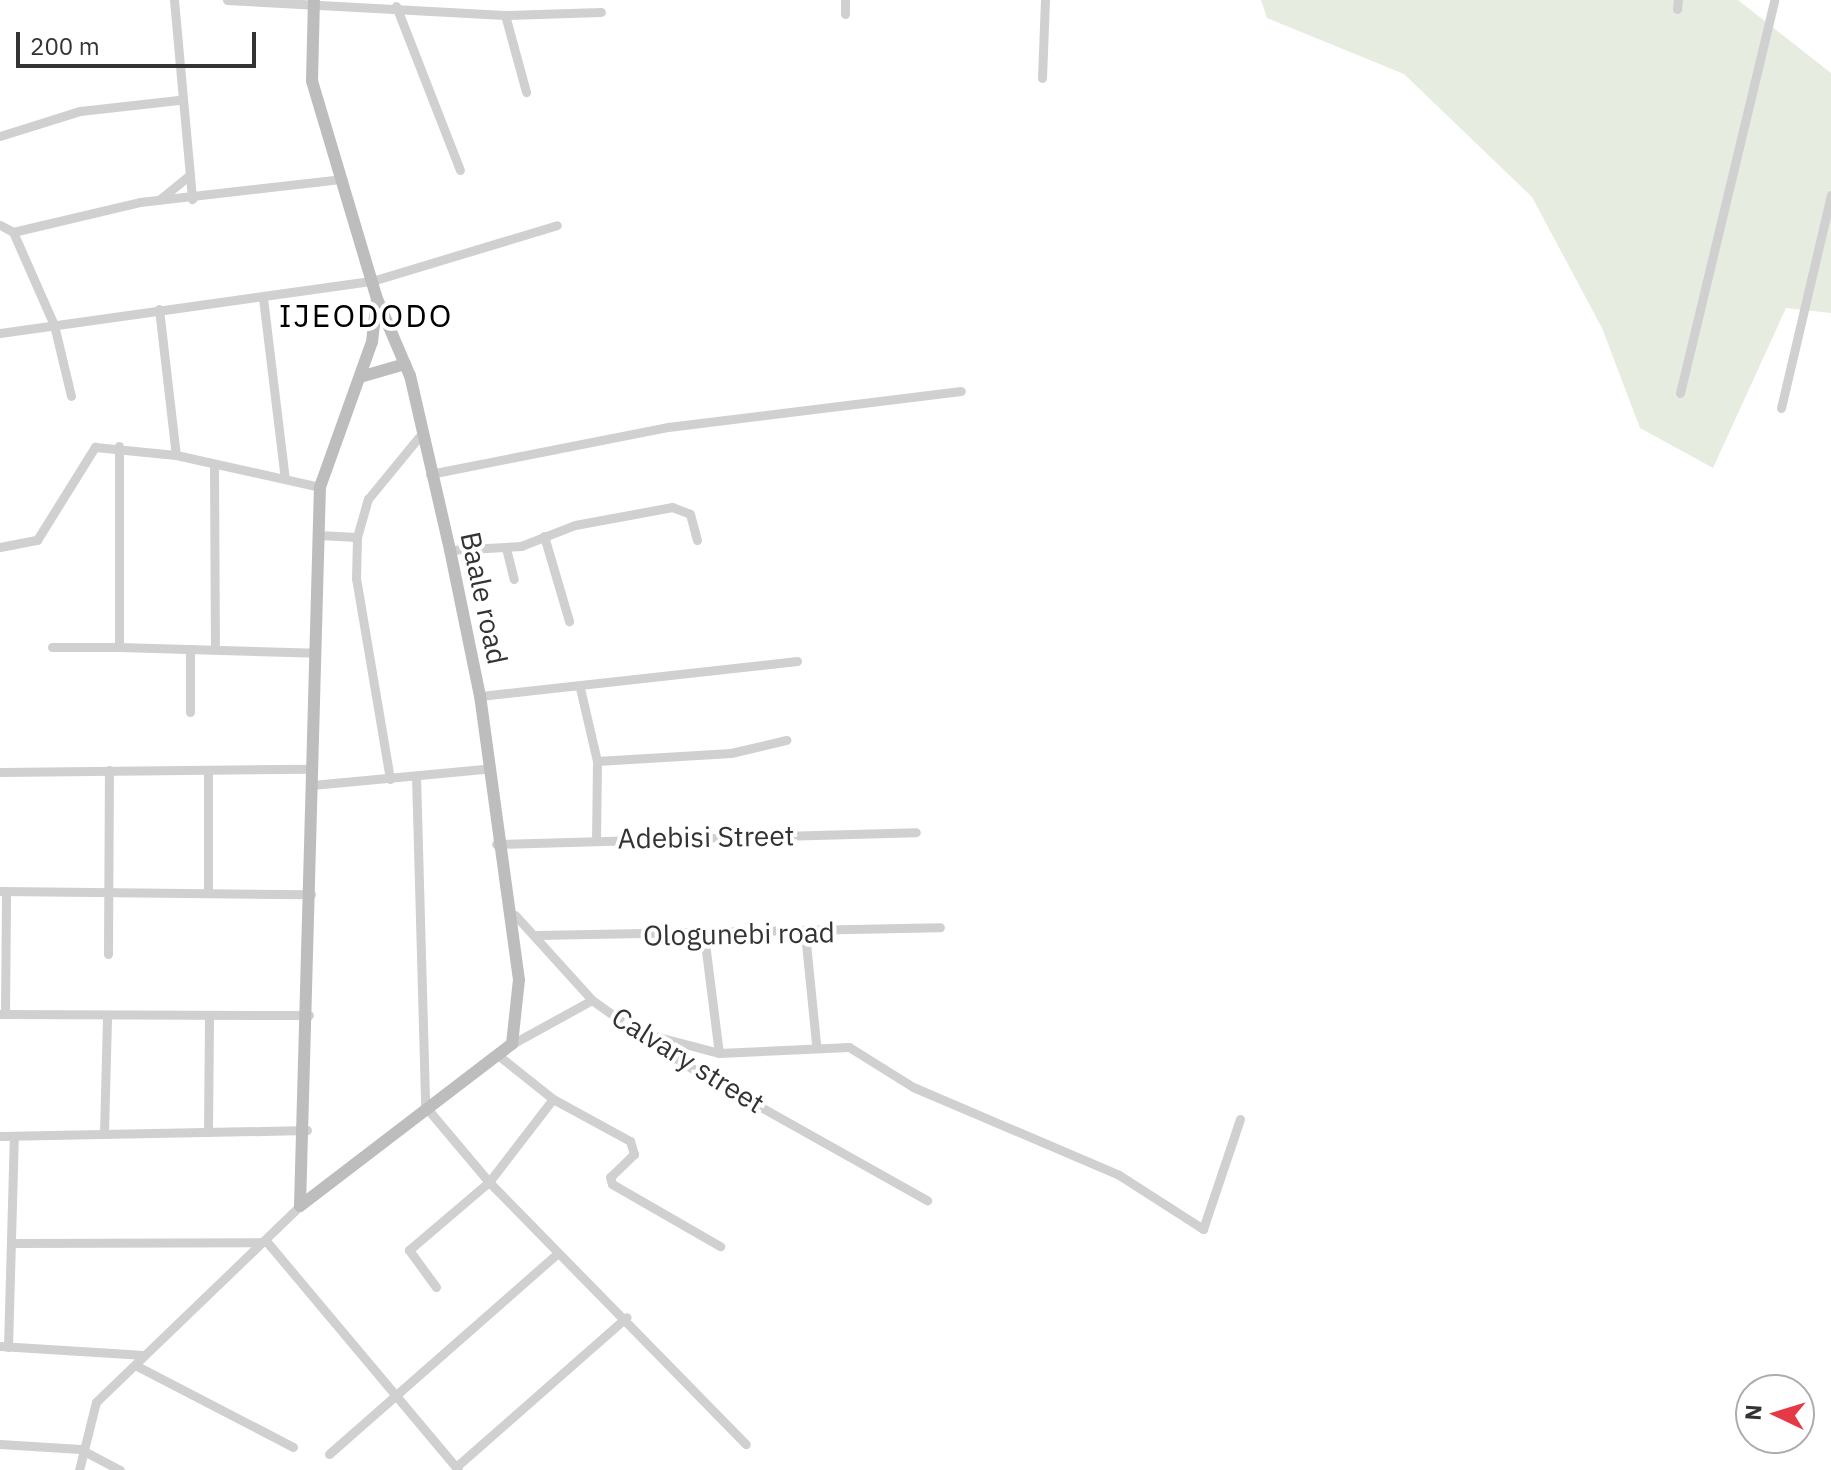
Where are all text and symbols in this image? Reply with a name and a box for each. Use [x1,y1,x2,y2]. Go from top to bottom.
scale bar [20,16,260,66]
text: 200 m [30,30,100,62]
district label: IJEODODO [279,296,453,334]
street label: Baale road [454,529,514,667]
street label: Adebisi Street [617,819,795,855]
street label: Ologunebi road [643,916,835,952]
street label: Calvary street [606,1000,770,1120]
north arrow [1735,1374,1815,1454]
text: N [1738,1403,1768,1421]

